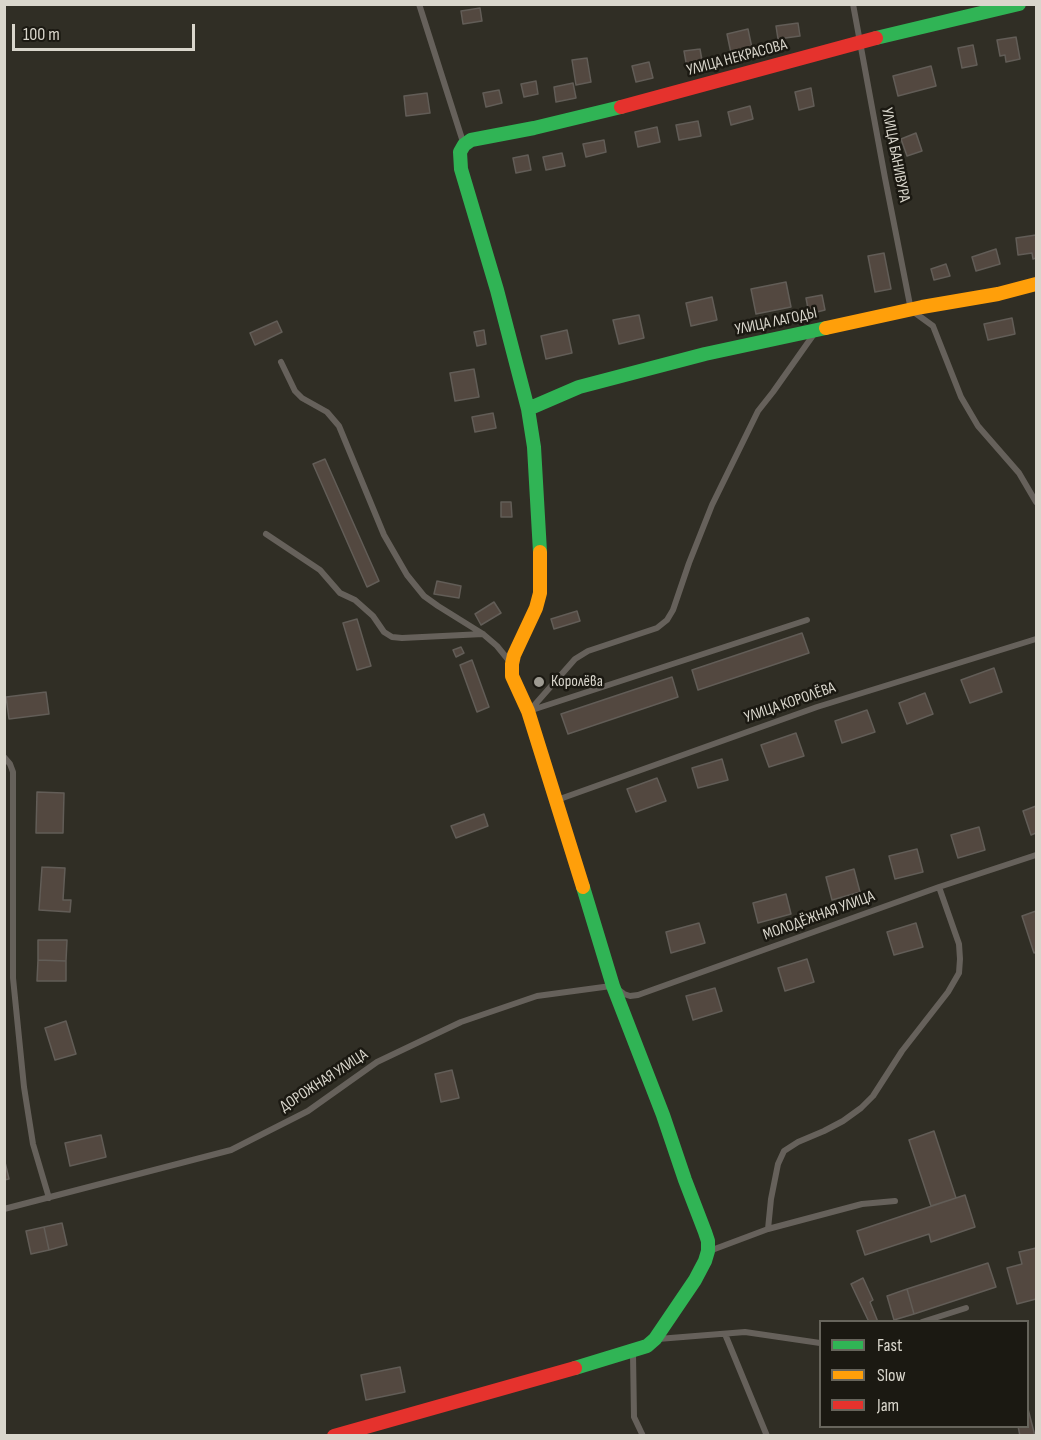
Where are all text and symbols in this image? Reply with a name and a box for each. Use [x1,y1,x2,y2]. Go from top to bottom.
scale bar [15,12,198,50]
text: 100 m [23,24,60,45]
street label: УЛИЦА НЕКРАСОВА [685,35,789,81]
street label: УЛИЦА БАНИВУРА [876,106,914,204]
street label: УЛИЦА ЛАГОДЫ [733,304,819,340]
place label: Королёва [551,672,603,692]
marker: Королёва [532,675,546,689]
street label: УЛИЦА КОРОЛЁВА [742,678,838,728]
street label: МОЛОДЁЖНАЯ УЛИЦА [761,887,877,945]
street label: ДОРОЖНАЯ УЛИЦА [276,1045,372,1117]
legend [819,1320,1029,1428]
text: Fast [877,1335,902,1356]
text: Slow [877,1365,906,1386]
text: Jam [877,1395,899,1416]

